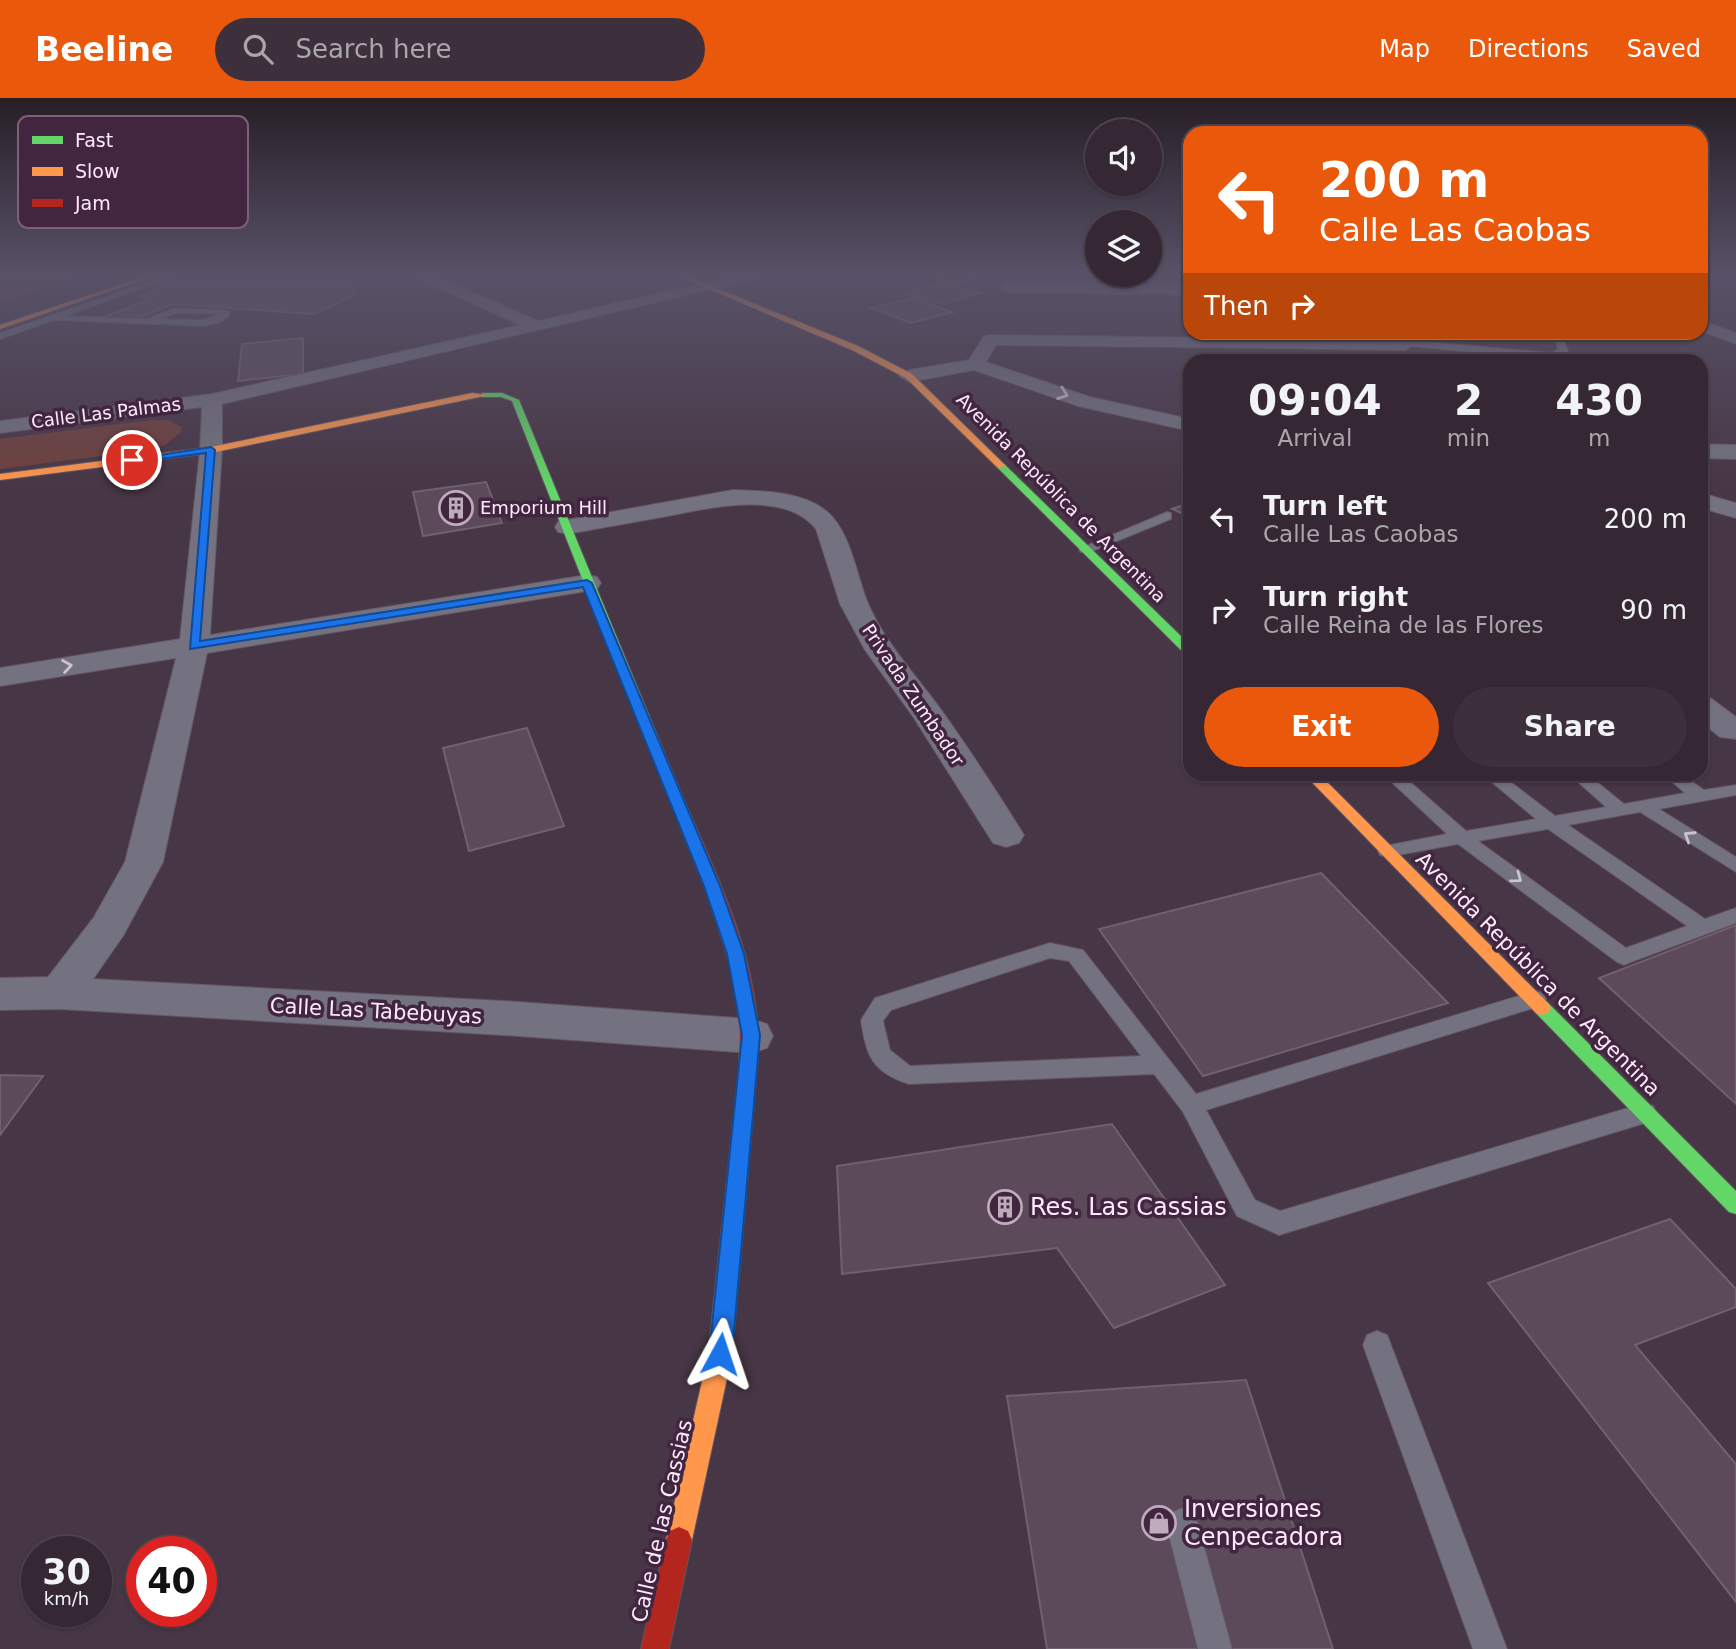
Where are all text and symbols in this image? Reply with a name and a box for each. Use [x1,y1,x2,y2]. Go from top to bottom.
search box [215,18,705,81]
text: Beeline [35,30,173,69]
icon: search [239,30,277,68]
text: Search here [295,34,452,64]
text: Map [1379,35,1430,63]
text: Directions [1468,35,1589,63]
text: Saved [1627,35,1701,63]
legend [18,116,248,228]
map controls [1085,119,1162,287]
button: sound [1085,119,1162,196]
text: Fast [75,129,113,151]
text: 200 m [1319,152,1489,209]
icon: left [1204,154,1295,245]
text: Slow [75,160,120,182]
text: Jam [74,192,111,214]
button: layers [1085,210,1162,287]
text: Calle Las Caobas [1319,211,1591,249]
icon: right [1283,287,1321,325]
text: Then [1204,291,1269,321]
text: 09:04 [1248,376,1382,425]
text: 2 [1454,376,1483,425]
text: 430 [1555,376,1643,425]
one-way arrow [1056,386,1068,400]
street label: Avenida República de Argentina [952,389,1170,607]
street label: Calle Las Palmas [30,393,182,432]
text: Arrival [1278,425,1352,451]
text: min [1447,425,1490,451]
text: m [1588,425,1610,451]
pin [102,430,162,490]
icon: arrive [113,441,151,479]
building icon: Emporium Hill [437,489,475,527]
text: Turn left [1263,491,1387,521]
place label: Emporium Hill [480,497,607,518]
icon: left [1204,500,1242,538]
text: 200 m [1604,504,1687,534]
text: Calle Las Caobas [1263,521,1459,547]
text: Turn right [1263,582,1408,612]
icon: right [1204,591,1242,629]
text: 90 m [1620,595,1687,625]
text: Calle Reina de las Flores [1263,612,1543,638]
street label: Privada Zumbador [858,620,969,770]
one-way arrow [61,659,73,674]
button: Exit [1204,687,1439,767]
button: Share [1453,687,1687,767]
one-way arrow [1684,832,1697,845]
street label: Avenida República de Argentina [1411,847,1665,1101]
one-way arrow [1509,870,1522,883]
street label: Calle Las Tabebuyas [269,993,483,1029]
building icon: Res. Las Cassias [986,1188,1024,1226]
place label: Res. Las Cassias [1030,1193,1227,1221]
position arrow [683,1317,757,1391]
street label: Calle de las Cassias [627,1417,697,1625]
place label: Inversiones Cenpecadora [1184,1495,1343,1551]
shop icon: Inversiones Cenpecadora [1140,1504,1178,1542]
speed limit sign: 40 [126,1536,217,1627]
text: 30 [42,1552,91,1592]
text: km/h [44,1588,89,1609]

